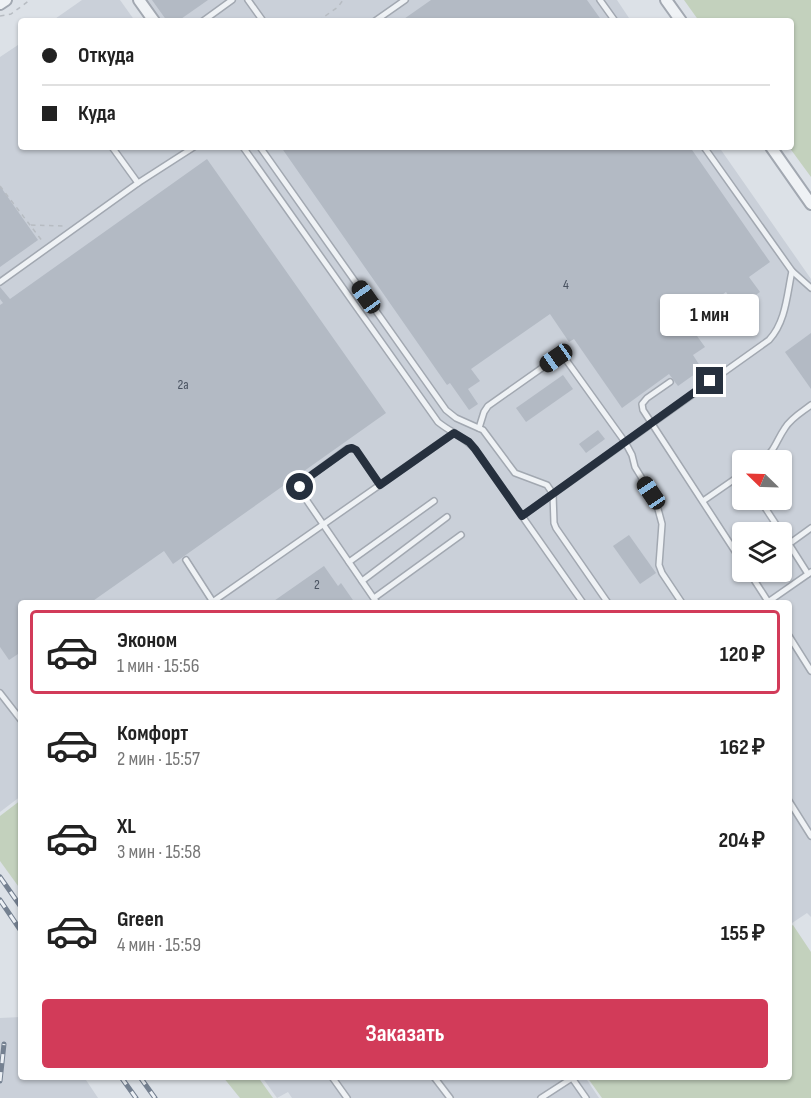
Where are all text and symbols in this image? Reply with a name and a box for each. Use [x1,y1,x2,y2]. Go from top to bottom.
text: Откуда [78,42,134,69]
text: Куда [78,100,116,127]
house number: 4 [563,276,569,293]
car [348,277,384,317]
callout: 1 мин [660,294,760,336]
text: 1 мин [690,303,729,327]
car [536,340,576,376]
route end [696,367,723,394]
house number: 2а [177,376,189,393]
north arrow [732,450,792,510]
map controls [732,450,792,582]
route start [286,473,313,500]
car [633,473,669,513]
button: layers [732,522,792,582]
house number: 2 [314,576,320,593]
icon: car [45,625,99,679]
text: Эконом [117,627,177,654]
text: 120 ₽ [720,641,765,668]
text: 1 мин · 15:56 [117,654,200,678]
icon: car [45,718,99,772]
text: Комфорт [117,720,188,747]
text: 162 ₽ [720,734,765,761]
text: 2 мин · 15:57 [117,747,200,771]
icon: car [45,811,99,865]
text: XL [117,813,136,840]
text: 204 ₽ [718,827,765,854]
text: 3 мин · 15:58 [117,840,201,864]
icon: car [45,904,99,958]
text: Green [117,906,164,933]
text: 155 ₽ [721,920,765,947]
text: 4 мин · 15:59 [117,933,201,957]
button: Заказать [42,999,768,1068]

